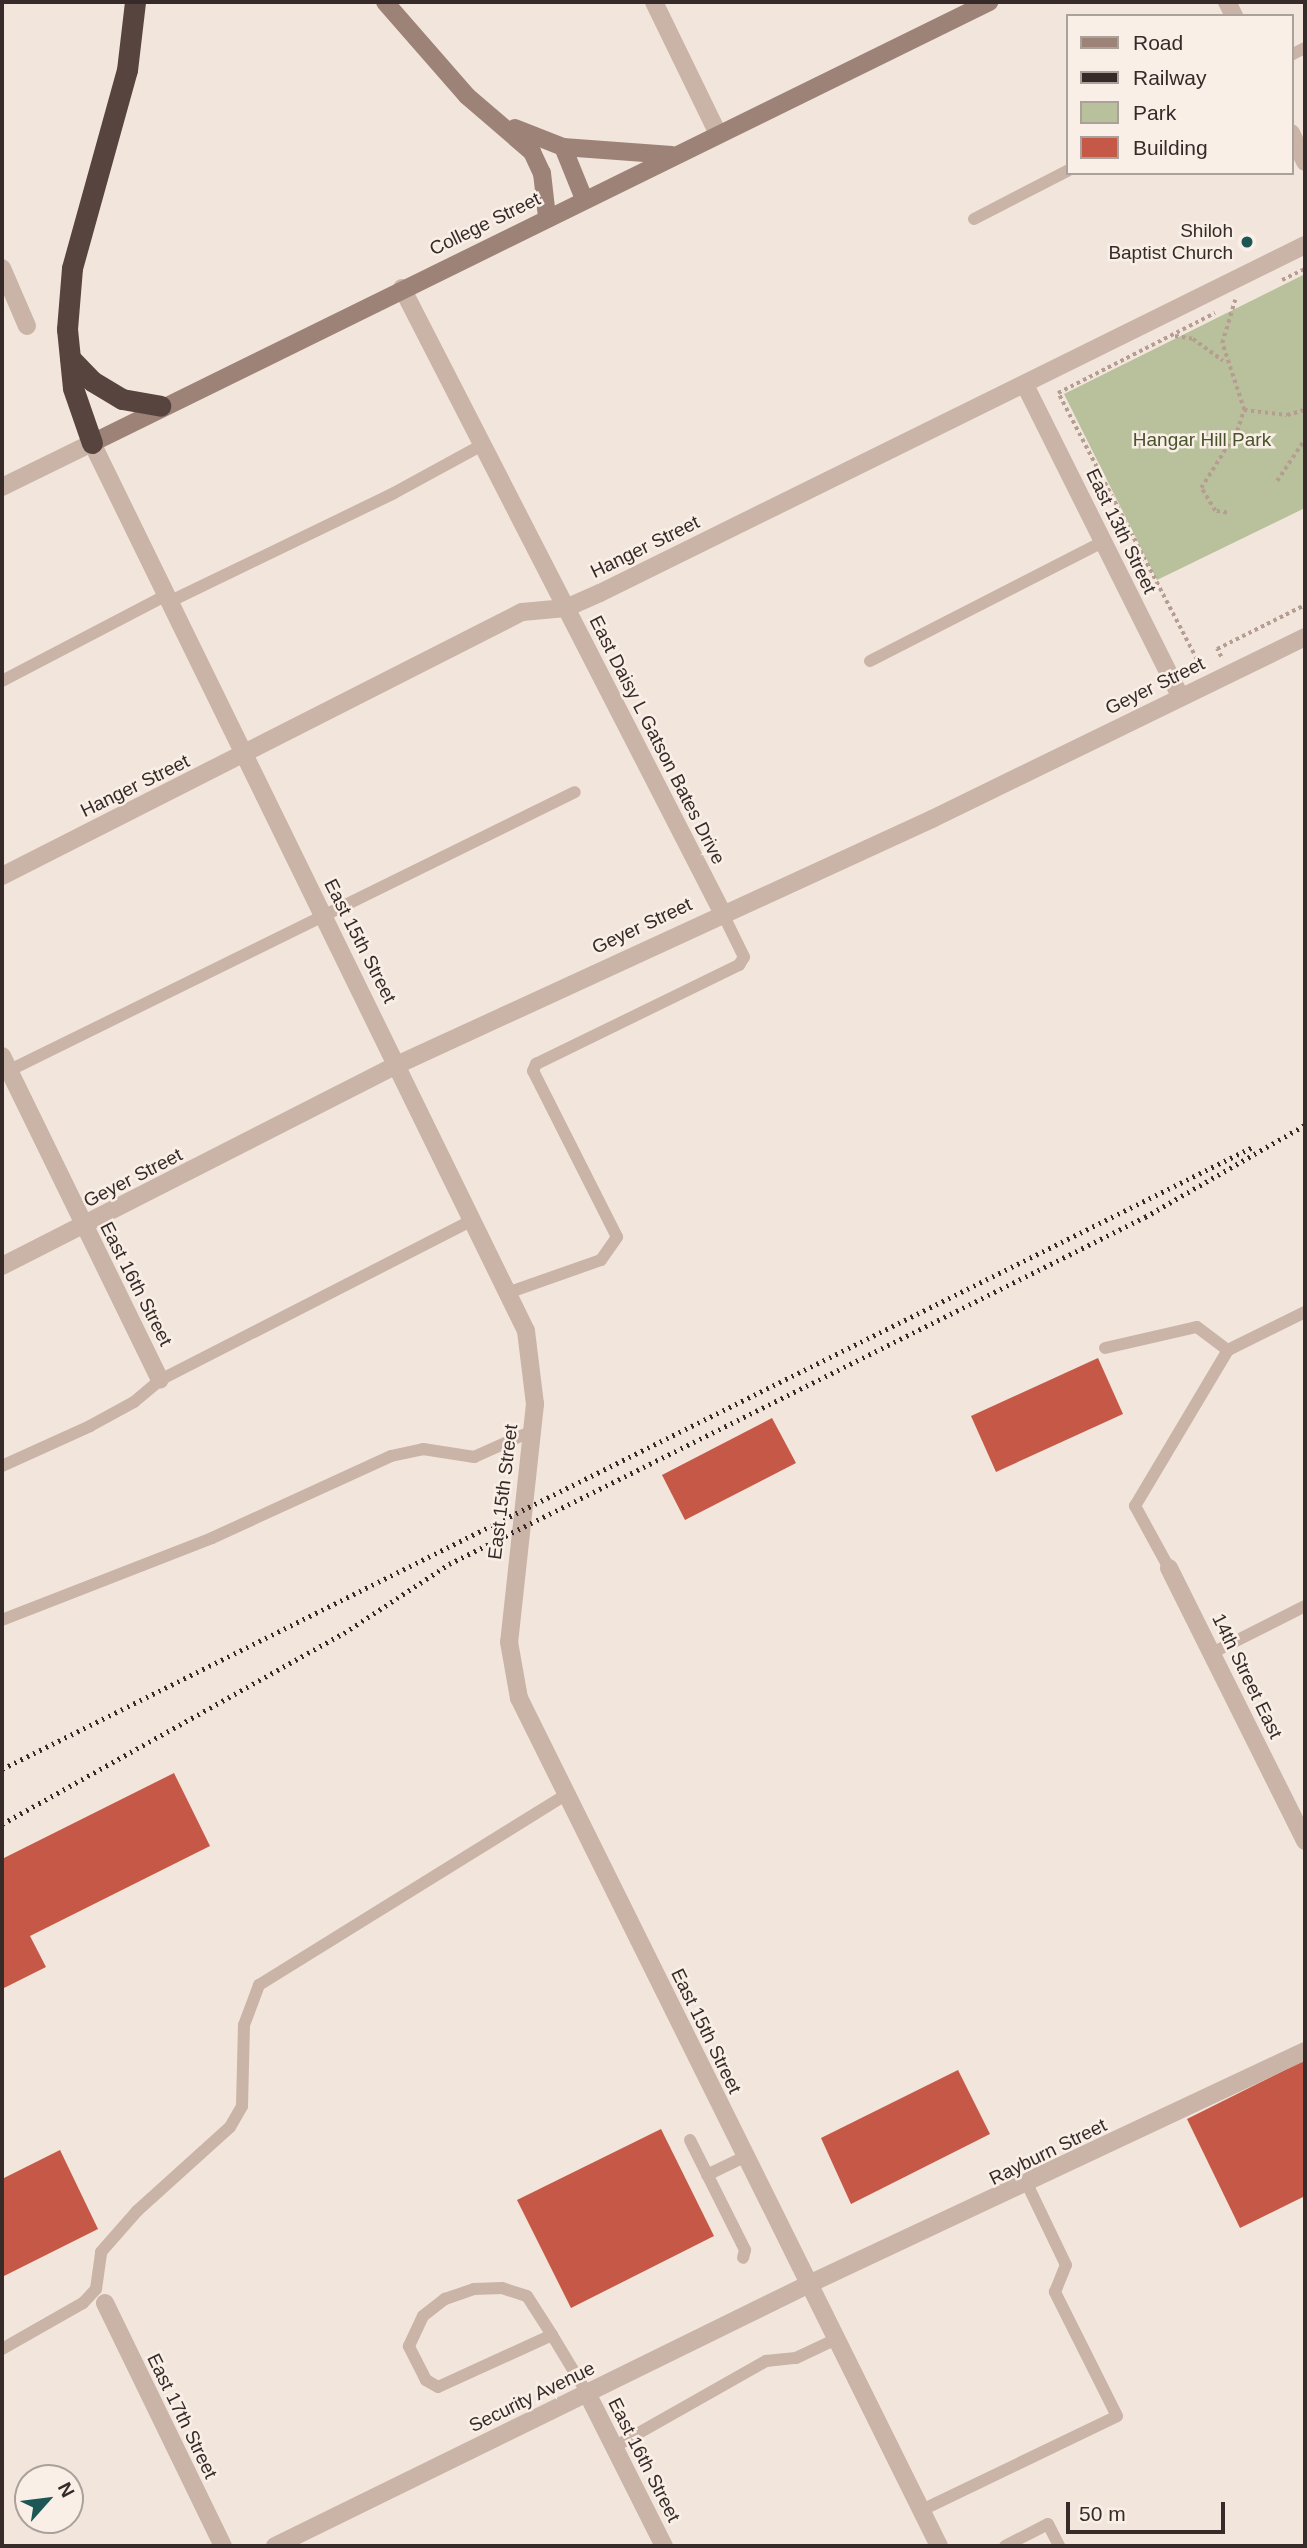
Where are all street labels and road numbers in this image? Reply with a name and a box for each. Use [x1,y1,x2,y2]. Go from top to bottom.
street label: College Street [426,187,544,261]
street label: East 13th Street [1081,465,1161,597]
street label: Hanger Street [587,511,703,583]
street label: East Daisy L Gatson Bates Drive [584,612,730,868]
street label: Geyer Street [1102,652,1208,720]
street label: Hanger Street [77,750,193,822]
street label: East 15th Street [319,875,401,1007]
street label: Geyer Street [588,893,696,959]
street label: Geyer Street [80,1143,186,1213]
street label: East 16th Street [95,1218,177,1350]
street label: East 15th Street [483,1423,523,1561]
street label: 14th Street East [1207,1610,1287,1742]
street label: East 15th Street [666,1965,746,2097]
street label: Rayburn Street [986,2114,1110,2190]
street label: East 17th Street [142,2350,222,2482]
street label: Security Avenue [465,2357,599,2437]
street label: East 16th Street [603,2394,685,2526]

